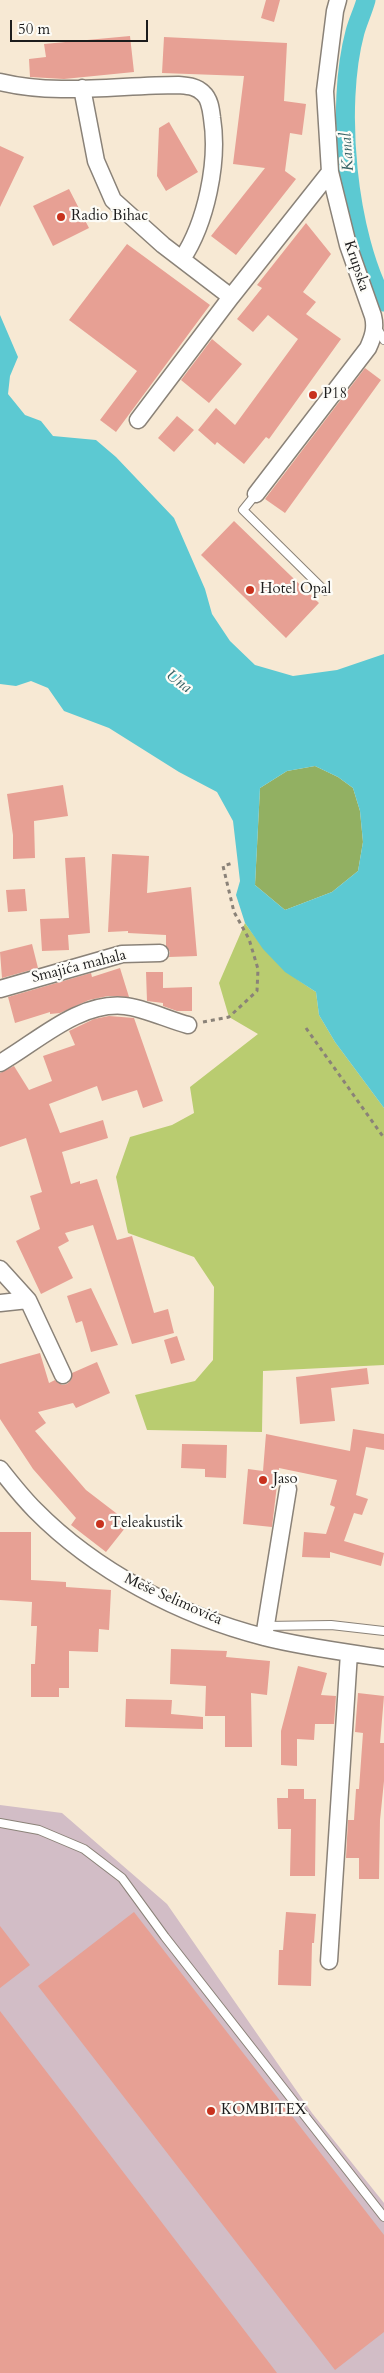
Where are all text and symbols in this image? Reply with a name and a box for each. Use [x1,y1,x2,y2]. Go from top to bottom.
scale bar [12,10,150,42]
text: 50 m [18,19,50,39]
water label: Kanal [337,132,359,172]
place label: Radio Bihac [71,208,148,226]
marker: Radio Bihac [55,211,67,223]
street label: Krupska [339,238,373,294]
place label: P18 [323,386,347,404]
marker: P18 [307,389,319,401]
place label: Hotel Opal [260,581,331,599]
marker: Hotel Opal [244,584,256,596]
water label: Una [161,666,195,698]
street label: Smajića mahala [30,947,128,987]
place label: Jaso [273,1471,298,1489]
marker: Jaso [257,1474,269,1486]
place label: Teleakustik [110,1515,183,1533]
marker: Teleakustik [94,1518,106,1530]
street label: Meše Selimovića [121,1570,225,1630]
place label: KOMBITEX [221,2102,307,2120]
marker: KOMBITEX [205,2105,217,2117]

